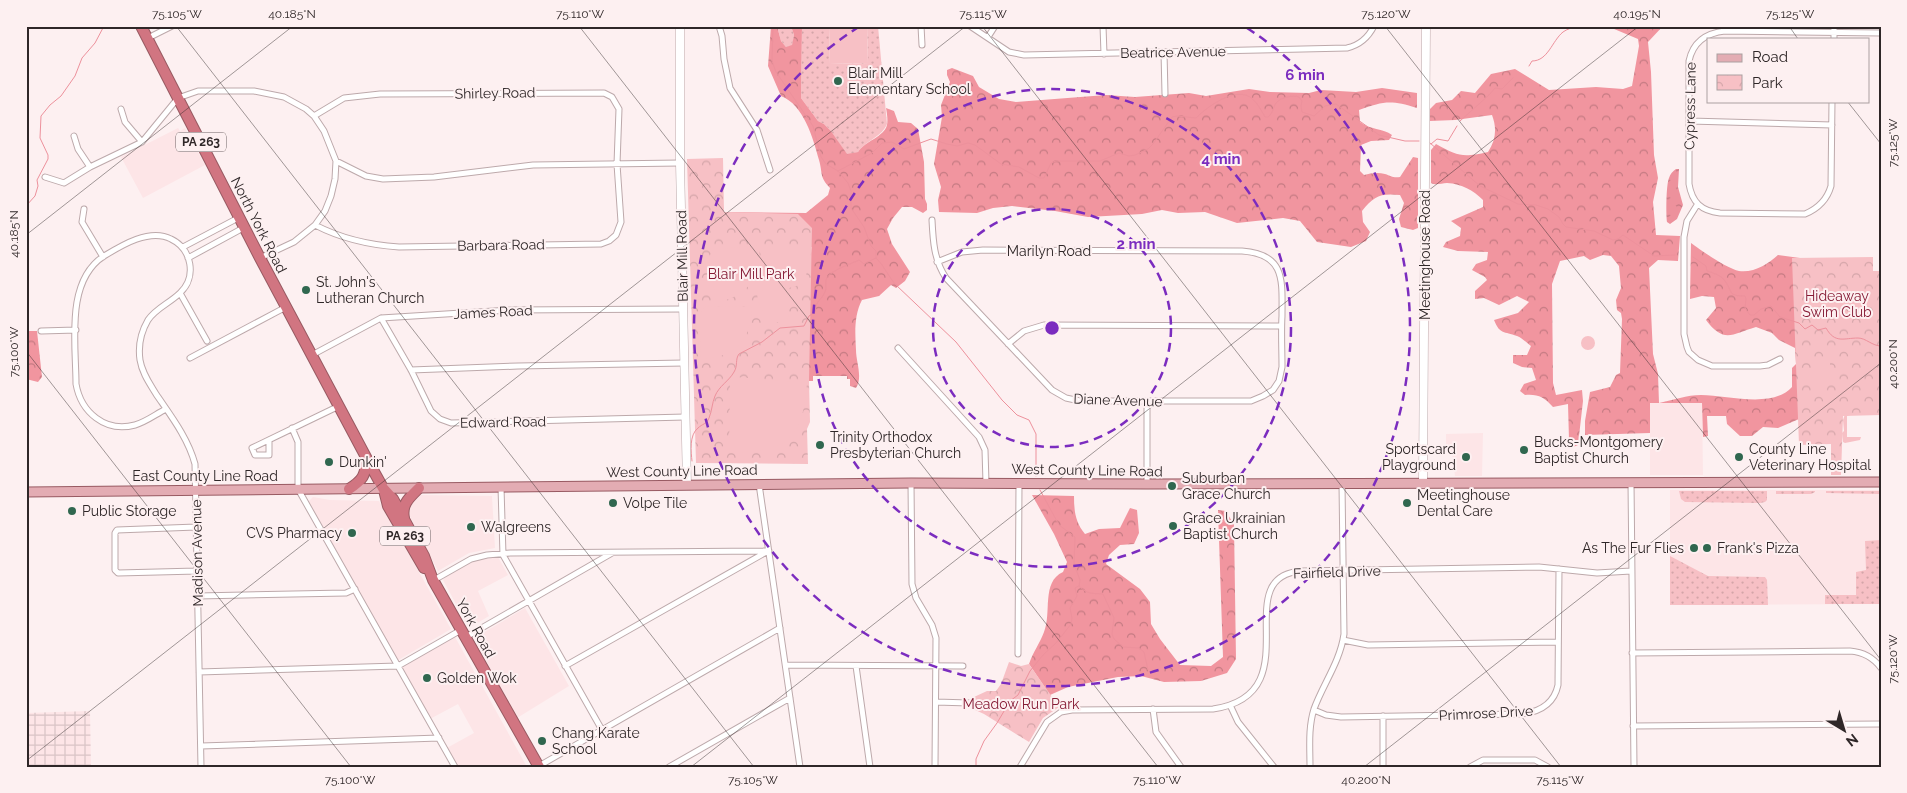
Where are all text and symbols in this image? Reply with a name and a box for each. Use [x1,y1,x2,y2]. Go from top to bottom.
text: 75.105°W [152,7,202,21]
text: 40.185°N [268,7,316,21]
text: 75.110°W [556,7,605,21]
text: 75.115°W [959,7,1007,21]
text: 75.120°W [1361,7,1411,21]
text: 40.195°N [1613,7,1661,21]
text: 75.125°W [1766,7,1815,21]
legend [1707,38,1870,102]
street label: Beatrice Avenue [1120,43,1226,61]
text: Road [1752,48,1788,66]
street label: Cypress Lane [1681,62,1699,150]
place label: Blair Mill Elementary School [848,65,971,97]
text: 6 min [1285,66,1325,84]
text: Park [1752,74,1783,92]
marker: Blair Mill Elementary School [832,75,844,87]
street label: Shirley Road [454,84,536,102]
text: 75.125°W [1886,118,1900,167]
road number: PA 263 [176,132,226,152]
text: 4 min [1201,150,1241,168]
street label: North York Road [228,174,290,276]
street label: Meetinghouse Road [1417,190,1433,320]
text: 40.185°N [7,210,21,258]
street label: Blair Mill Road [673,210,691,302]
text: 2 min [1117,235,1155,253]
street label: Barbara Road [457,236,545,254]
street label: Marilyn Road [1007,243,1091,259]
park label: Blair Mill Park [708,266,795,282]
place label: St. John's Lutheran Church [316,274,424,306]
marker: St. John's Lutheran Church [300,284,312,296]
park label: Hideaway Swim Club [1802,288,1872,320]
street label: James Road [453,302,533,322]
centre of rings [1043,319,1061,337]
text: 75.100°W [7,326,21,377]
text: 40.200°N [1886,339,1900,389]
street label: Diane Avenue [1073,390,1163,410]
street label: Edward Road [460,413,546,431]
place label: Trinity Orthodox Presbyterian Church [830,429,961,461]
place label: Bucks-Montgomery Baptist Church [1534,434,1664,466]
marker: Trinity Orthodox Presbyterian Church [814,439,826,451]
place label: Sportscard Playground [1382,441,1456,473]
place label: County Line Veterinary Hospital [1749,441,1871,473]
marker: Bucks-Montgomery Baptist Church [1518,444,1530,456]
marker: Sportscard Playground [1460,451,1472,463]
marker: County Line Veterinary Hospital [1733,451,1745,463]
place label: Dunkin' [339,454,387,470]
marker: Dunkin' [323,456,335,468]
street label: West County Line Road [1011,461,1163,479]
street label: West County Line Road [606,462,758,480]
street label: East County Line Road [132,468,278,484]
place label: Suburban Grace Church [1182,470,1271,502]
marker: Suburban Grace Church [1166,480,1178,492]
place label: Meetinghouse Dental Care [1417,487,1510,519]
place label: Volpe Tile [623,495,687,511]
marker: Volpe Tile [607,497,619,509]
marker: Meetinghouse Dental Care [1401,497,1413,509]
street label: Madison Avenue [188,499,206,607]
place label: Public Storage [82,503,176,519]
marker: Public Storage [66,505,78,517]
place label: Grace Ukrainian Baptist Church [1183,510,1285,542]
place label: Walgreens [481,519,551,535]
marker: Grace Ukrainian Baptist Church [1167,520,1179,532]
marker: Walgreens [465,521,477,533]
place label: CVS Pharmacy [246,525,342,541]
road number: PA 263 [380,526,430,546]
marker: CVS Pharmacy [346,527,358,539]
place label: As The Fur Flies [1582,540,1684,556]
place label: Frank's Pizza [1717,540,1799,556]
marker: As The Fur Flies [1688,542,1700,554]
marker: Frank's Pizza [1701,542,1713,554]
street label: Fairfield Drive [1293,562,1381,582]
street label: York Road [453,595,499,661]
text: 75.120°W [1886,634,1900,684]
place label: Golden Wok [437,670,517,686]
marker: Golden Wok [421,672,433,684]
park label: Meadow Run Park [962,696,1080,712]
street label: Primrose Drive [1438,703,1534,723]
north arrow [1820,706,1870,756]
place label: Chang Karate School [552,725,640,757]
text: N [1843,731,1861,750]
marker: Chang Karate School [536,735,548,747]
text: 75.100°W [325,773,376,787]
text: 75.105°W [728,773,778,787]
text: 75.110°W [1133,773,1182,787]
text: 40.200°N [1341,773,1391,787]
text: 75.115°W [1536,773,1584,787]

